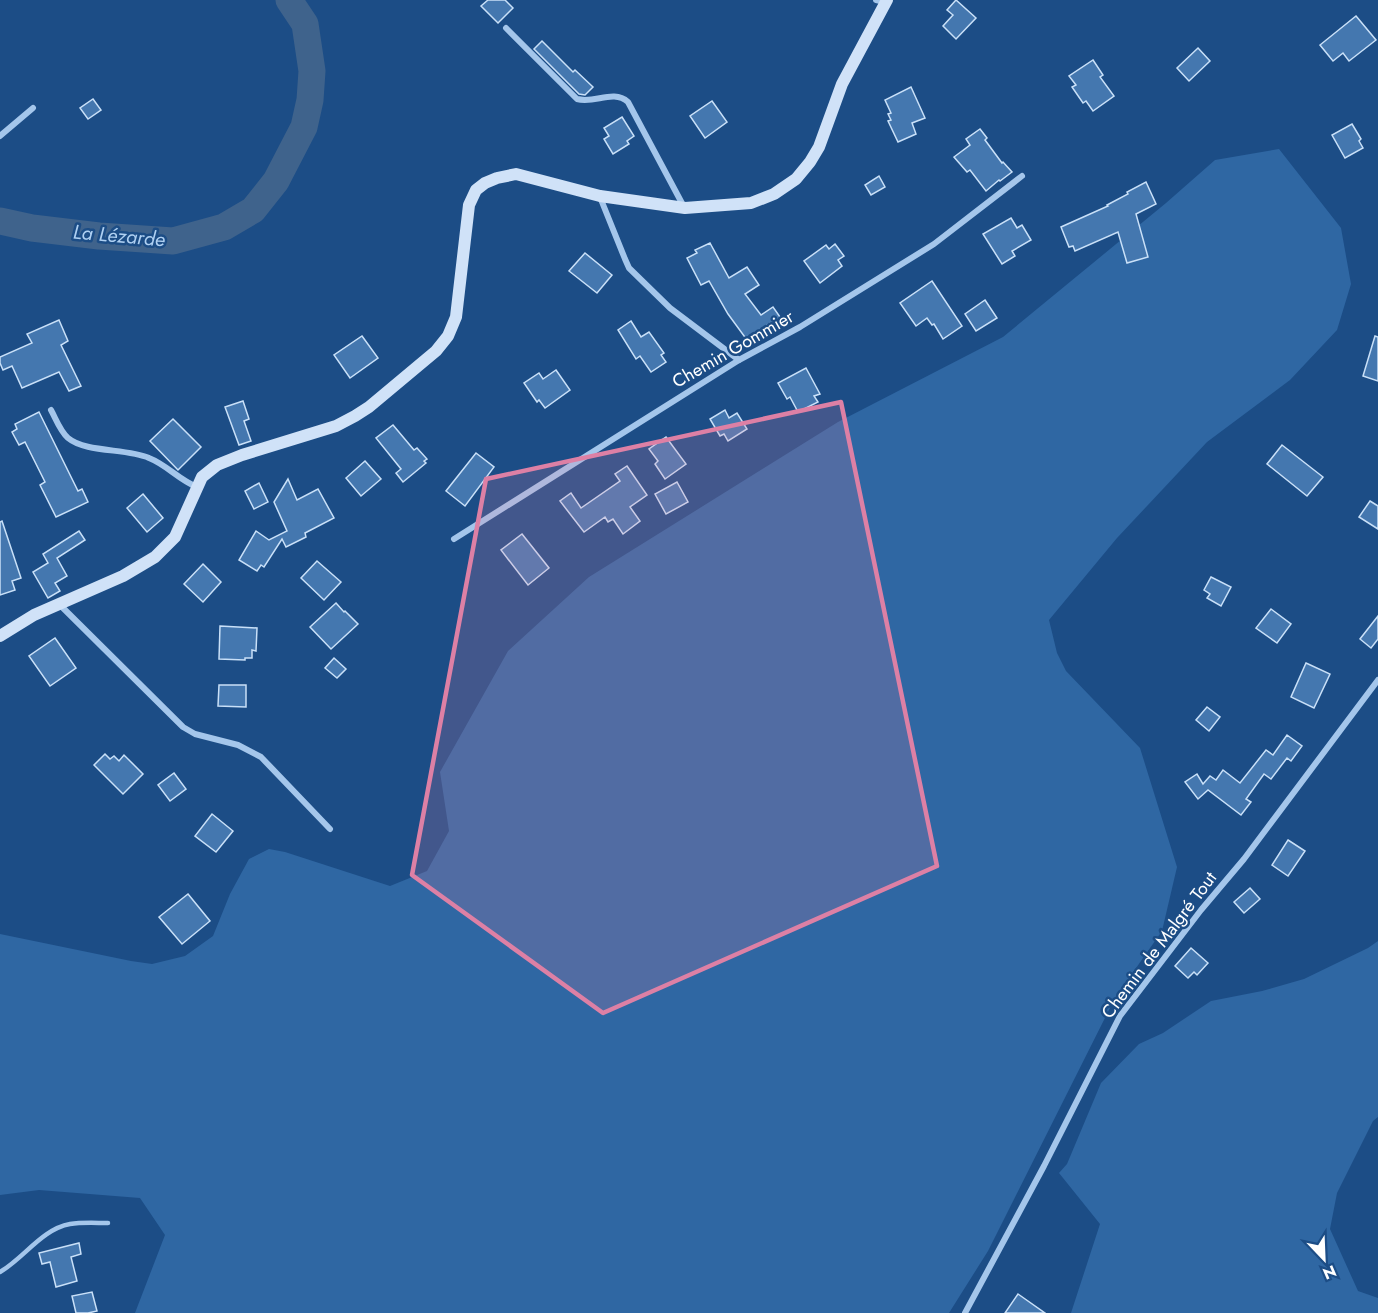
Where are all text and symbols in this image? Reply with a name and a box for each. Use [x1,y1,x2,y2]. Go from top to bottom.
water label: La Lézarde [72,218,166,254]
street label: Chemin Gommier [667,303,799,394]
street label: Chemin de Malgré Tout [1095,866,1223,1024]
north arrow [1294,1229,1354,1289]
text: N [1319,1259,1340,1285]

